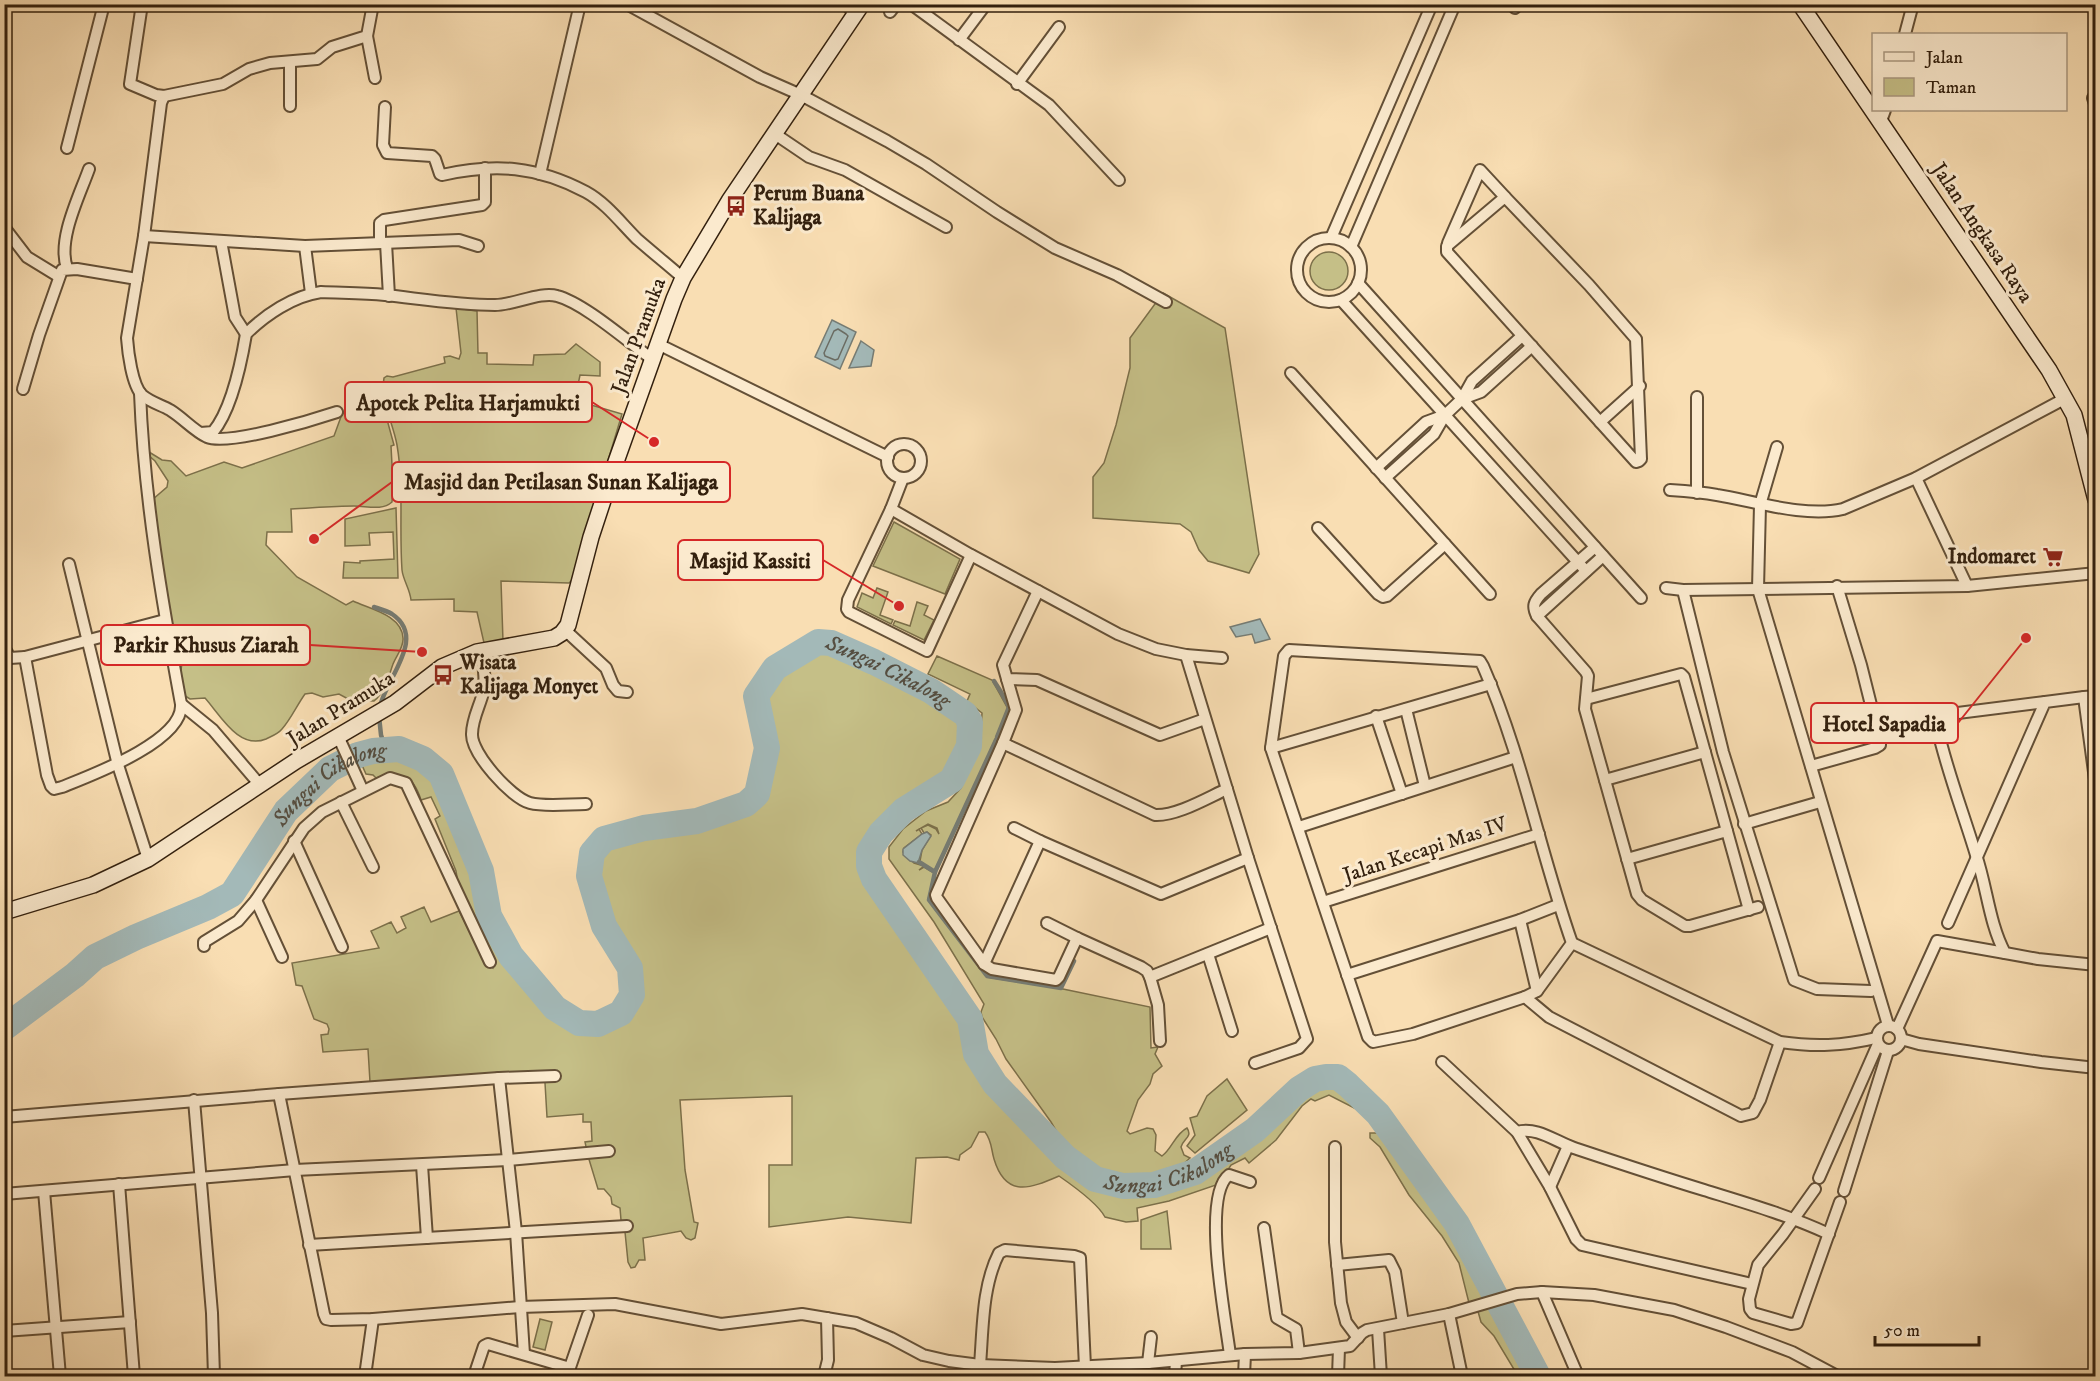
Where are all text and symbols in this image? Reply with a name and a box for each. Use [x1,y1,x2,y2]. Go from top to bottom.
legend [1872,33,2067,111]
text: Jalan [1924,47,1964,69]
text: Taman [1926,77,1977,99]
street label: Jalan Angkasa Raya [1924,156,2039,308]
place label: Perum Buana Kalijaga [753,181,865,232]
bus stop icon: Perum Buana Kalijaga [724,194,748,218]
street label: Jalan Pramuka [605,274,672,399]
callout: Apotek Pelita Harjamukti [345,382,592,422]
text: Apotek Pelita Harjamukti [355,390,580,418]
callout: Masjid dan Petilasan Sunan Kalijaga [392,462,730,502]
text: Masjid dan Petilasan Sunan Kalijaga [404,469,719,497]
callout: Masjid Kassiti [678,540,823,580]
place label: Indomaret [1948,544,2036,570]
supermarket icon: Indomaret [2041,545,2065,569]
text: Masjid Kassiti [689,548,811,576]
callout: Parkir Khusus Ziarah [101,625,310,665]
water label: Sungai Cikalong [821,629,957,715]
text: Parkir Khusus Ziarah [113,632,299,659]
place label: Wisata Kalijaga Monyet [459,650,599,701]
bus stop icon: Wisata Kalijaga Monyet [431,663,455,687]
street label: Jalan Pramuka [281,666,400,753]
callout: Hotel Sapadia [1811,703,1958,743]
text: Hotel Sapadia [1822,711,1946,738]
water label: Sungai Cikalong [266,736,389,832]
street label: Jalan Kecapi Mas IV [1338,811,1511,889]
water label: Sungai Cikalong [1100,1135,1239,1200]
scale bar [1875,1309,1978,1347]
text: 50 m [1884,1320,1920,1342]

